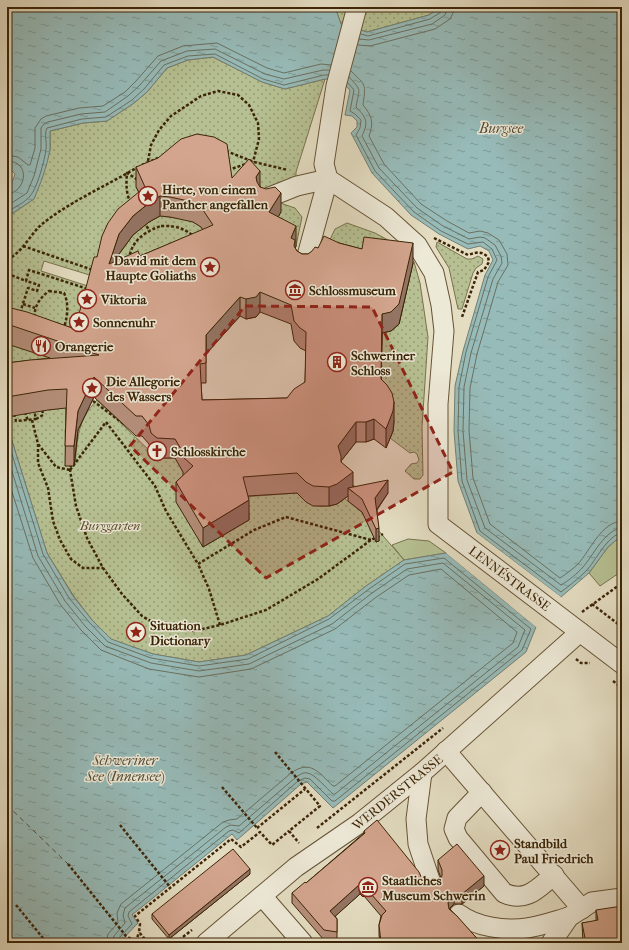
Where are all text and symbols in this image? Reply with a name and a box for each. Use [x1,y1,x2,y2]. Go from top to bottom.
water label: Burgsee [478,120,523,137]
place label: Hirte, von einem Panther angefallen [162,182,269,213]
place icon: Hirte, von einem Panther angefallen [137,185,159,207]
place label: David mit dem Haupte Goliaths [106,253,196,284]
place icon: David mit dem Haupte Goliaths [199,256,221,278]
museum icon: Schlossmuseum [284,279,306,301]
place label: Schlossmuseum [309,283,396,298]
place icon: Viktoria [76,288,98,310]
place label: Viktoria [100,292,147,307]
place icon: Sonnenuhr [68,311,90,333]
place label: Sonnenuhr [93,315,156,330]
restaurant icon: Orangerie [30,335,52,357]
place label: Orangerie [55,339,114,355]
place label: Schweriner Schloss [351,348,416,378]
building icon: Schweriner Schloss [326,351,348,373]
place label: Die Allegorie des Wassers [106,374,181,404]
place icon: Die Allegorie des Wassers [81,377,103,399]
church icon: Schlosskirche [146,440,168,462]
place label: Schlosskirche [171,444,246,459]
park label: Burggarten [79,518,140,533]
street label: LENNÉSTRASSE [466,543,553,614]
place label: Situation Dictionary [150,618,211,649]
place icon: Situation Dictionary [125,621,147,643]
street label: WERDERSTRASSE [348,751,446,834]
water label: Schweriner See (Innensee) [84,752,165,785]
place label: Standbild Paul Friedrich [514,836,594,866]
place icon: Standbild Paul Friedrich [489,839,511,861]
place label: Staatliches Museum Schwerin [381,873,486,903]
museum icon: Staatliches Museum Schwerin [357,876,379,898]

